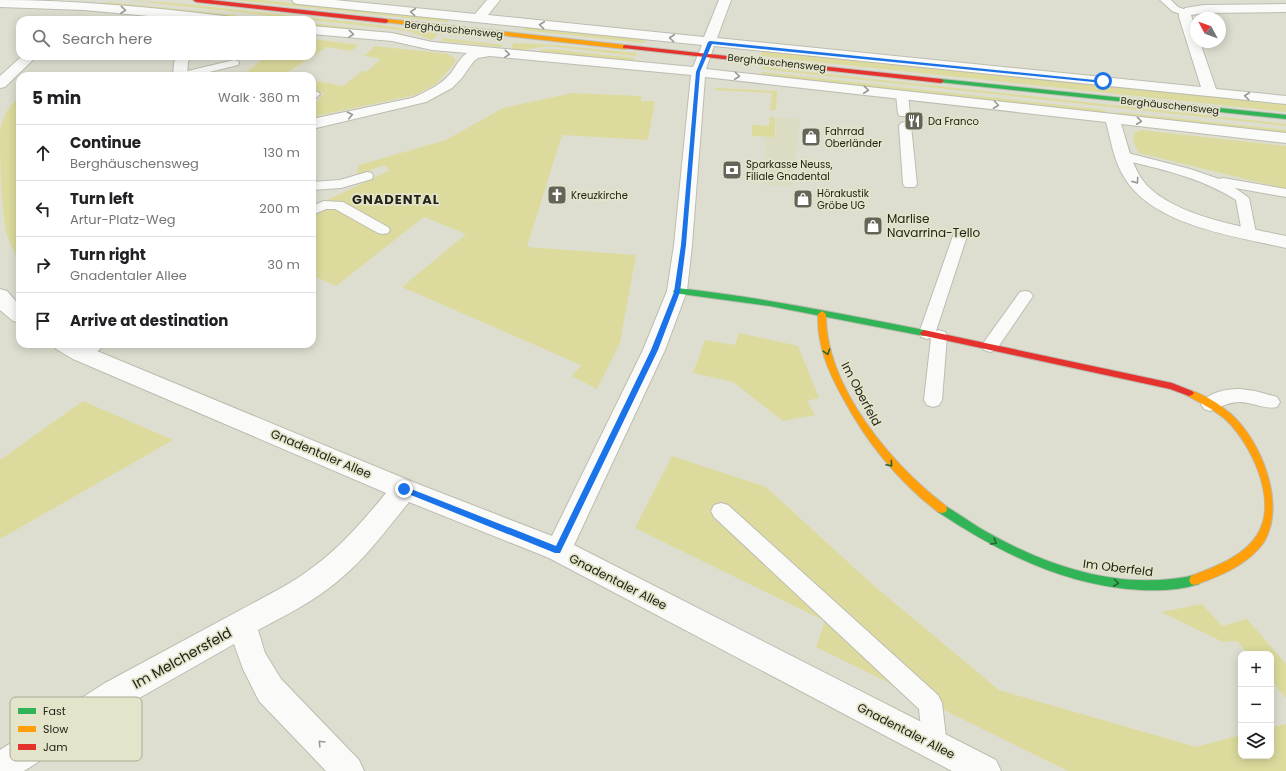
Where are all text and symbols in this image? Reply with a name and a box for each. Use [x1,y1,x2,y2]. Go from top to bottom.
one-way arrow [120,5,126,14]
one-way arrow [410,8,416,17]
north arrow [1190,12,1226,48]
search box [16,16,316,60]
street label: Berghäuschensweg [404,17,504,42]
one-way arrow [539,21,545,30]
icon: search [30,27,52,49]
text: Search here [62,28,152,49]
one-way arrow [348,29,354,38]
one-way arrow [669,34,675,43]
one-way arrow [504,49,510,58]
street label: Berghäuschensweg [727,50,827,75]
one-way arrow [734,71,740,80]
route start [1094,72,1112,90]
text: 5 min [32,86,81,110]
one-way arrow [863,86,869,95]
text: Walk · 360 m [218,88,300,107]
one-way arrow [1244,92,1250,101]
street label: Berghäuschensweg [1120,93,1220,118]
one-way arrow [992,100,999,109]
restaurant icon: Da Franco [903,110,925,132]
one-way arrow [346,111,353,120]
place label: Da Franco [928,114,979,129]
one-way arrow [1136,117,1142,126]
place label: Fahrrad Oberländer [825,124,882,151]
shop icon: Fahrrad Oberländer [800,126,822,148]
text: Continue [70,132,141,153]
icon: ahead [32,142,54,164]
text: 130 m [263,143,300,162]
text: Berghäuschensweg [70,154,199,173]
place label: Sparkasse Neuss, Filiale Gnadental [746,157,832,184]
bank icon: Sparkasse Neuss, Filiale Gnadental [721,159,743,181]
one-way arrow [1131,176,1138,183]
church icon: Kreuzkirche [546,184,568,206]
place label: Hörakustik Gröbe UG [817,186,870,213]
text: Turn left [70,188,134,209]
place label: Kreuzkirche [571,188,628,203]
shop icon: Hörakustik Gröbe UG [792,188,814,210]
district label: GNADENTAL [352,190,440,209]
icon: left [32,198,54,220]
text: 200 m [259,199,300,218]
text: Artur-Platz-Weg [70,210,176,229]
place label: Marlise Navarrina-Tello [887,210,981,241]
shop icon: Marlise Navarrina-Tello [862,215,884,237]
text: Turn right [70,244,146,265]
icon: right [32,254,54,276]
text: 30 m [267,255,300,274]
text: Gnadentaler Allee [70,266,187,285]
icon: arrive [32,310,54,332]
text: Arrive at destination [70,310,228,331]
one-way arrow [822,348,831,355]
street label: Im Oberfeld [837,359,885,429]
street label: Gnadentaler Allee [268,425,374,482]
one-way arrow [886,460,893,467]
route end [395,480,413,498]
one-way arrow [990,538,997,545]
street label: Gnadentaler Allee [566,550,670,614]
street label: Im Oberfeld [1082,555,1154,580]
one-way arrow [1113,578,1120,587]
street label: Im Melchersfeld [129,622,235,694]
map controls [1238,651,1274,759]
button: + [1238,651,1274,687]
button: − [1238,687,1274,723]
legend [10,697,142,761]
street label: Gnadentaler Allee [854,699,958,763]
text: Fast [43,703,66,719]
text: Slow [43,721,68,737]
button: layers [1238,723,1274,759]
text: Jam [43,739,68,755]
one-way arrow [318,740,326,748]

